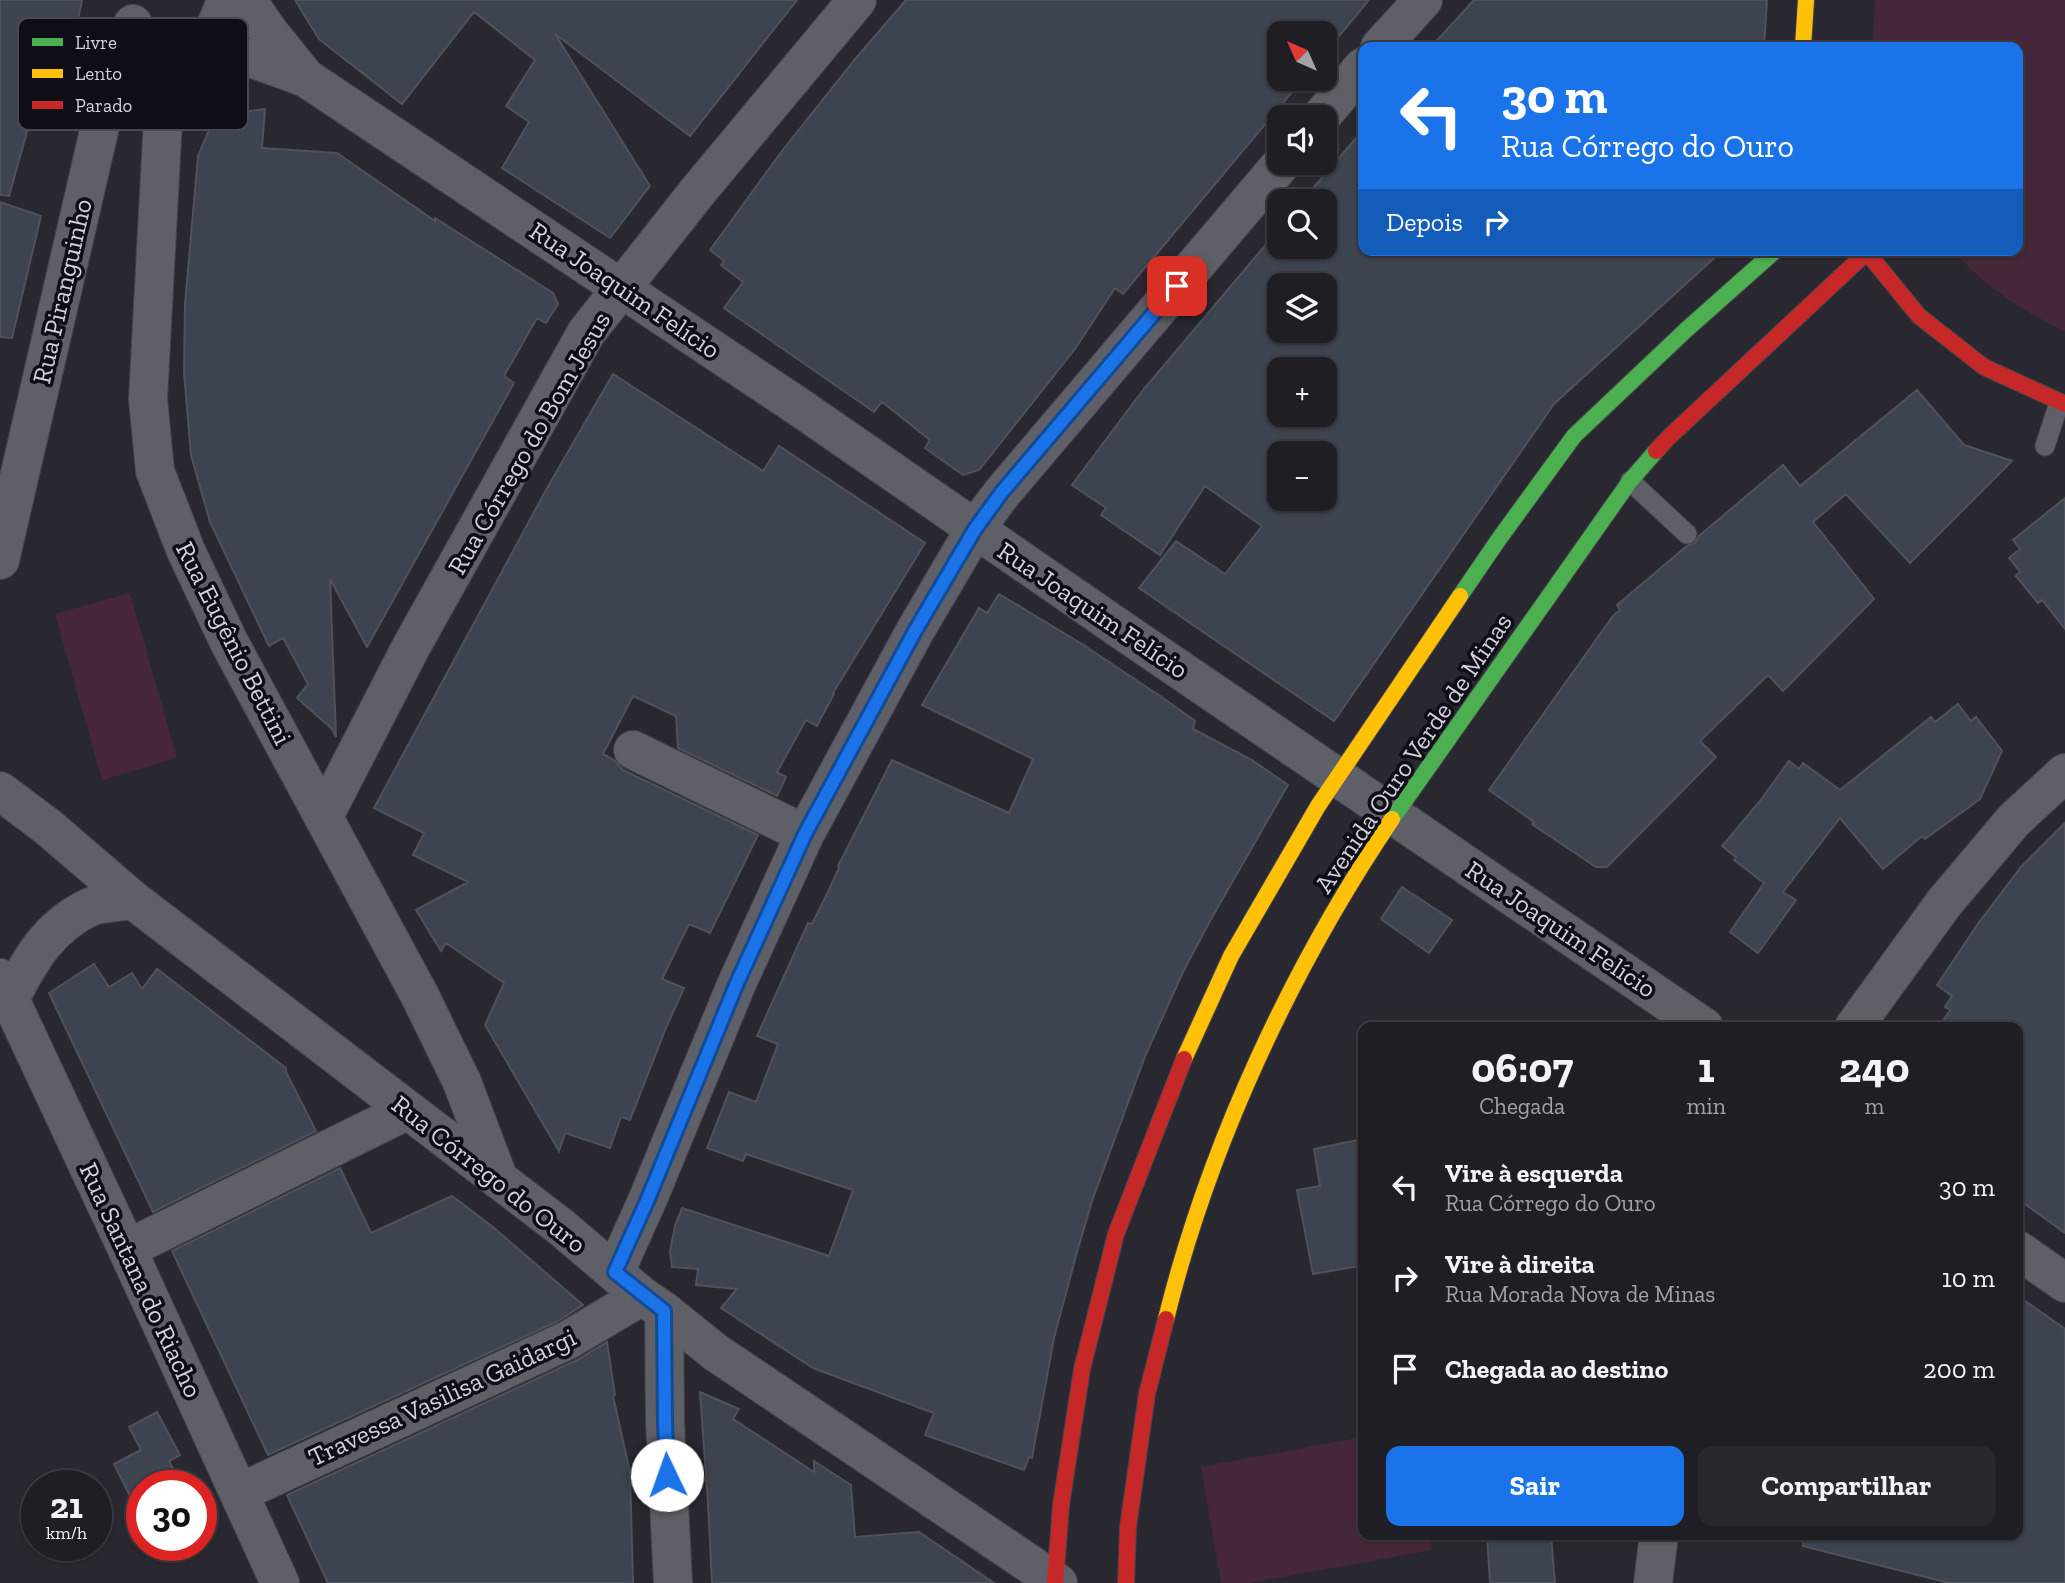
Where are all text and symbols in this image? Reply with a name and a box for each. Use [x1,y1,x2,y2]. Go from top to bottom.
legend [18,18,248,130]
north arrow [1267,21,1337,91]
map controls [1267,21,1337,511]
text: Livre [75,31,117,54]
text: Lento [75,62,122,85]
text: 30 m [1501,67,1607,126]
icon: left [1386,70,1477,161]
text: Parado [75,94,133,117]
button: sound [1267,105,1337,175]
text: Rua Córrego do Ouro [1501,127,1794,165]
button: search [1267,189,1337,259]
street label: Rua Piranguinho [25,196,99,386]
icon: right [1477,203,1515,241]
text: Depois [1386,206,1463,238]
street label: Rua Joaquim Felício [524,214,726,366]
pin [1147,256,1207,316]
icon: arrive [1158,267,1196,305]
button: layers [1267,273,1337,343]
street label: Rua Córrego do Bom Jesus [441,306,617,580]
button: + [1267,357,1337,427]
button: − [1267,441,1337,511]
street label: Rua Joaquim Felício [992,534,1194,686]
street label: Rua Eugênio Bettini [169,536,299,750]
street label: Avenida Ouro Verde de Minas [1307,607,1519,899]
street label: Rua Joaquim Felício [1460,853,1662,1005]
text: 06:07 [1471,1042,1573,1093]
text: 1 [1698,1042,1715,1093]
text: 240 [1839,1042,1910,1093]
street label: Rua Córrego do Ouro [385,1088,593,1260]
text: Chegada [1479,1092,1565,1120]
text: min [1686,1092,1726,1120]
text: m [1865,1092,1884,1120]
text: Vire à esquerda [1445,1157,1623,1189]
street label: Rua Santana do Riacho [73,1158,209,1402]
icon: left [1386,1168,1424,1206]
text: 30 m [1939,1171,1995,1203]
text: Rua Córrego do Ouro [1445,1189,1656,1217]
text: Vire à direita [1445,1248,1595,1280]
icon: right [1386,1259,1424,1297]
text: 10 m [1942,1262,1995,1294]
text: Rua Morada Nova de Minas [1445,1280,1715,1308]
street label: Travessa Vasilisa Gaidargi [303,1321,581,1473]
icon: arrive [1386,1350,1424,1388]
text: Chegada ao destino [1445,1353,1668,1385]
text: 200 m [1923,1353,1995,1385]
position arrow [630,1438,704,1512]
button: Sair [1386,1446,1684,1526]
button: Compartilhar [1698,1446,1995,1526]
speed limit sign: 30 [126,1470,217,1561]
text: 21 [50,1485,83,1527]
text: km/h [46,1522,87,1544]

